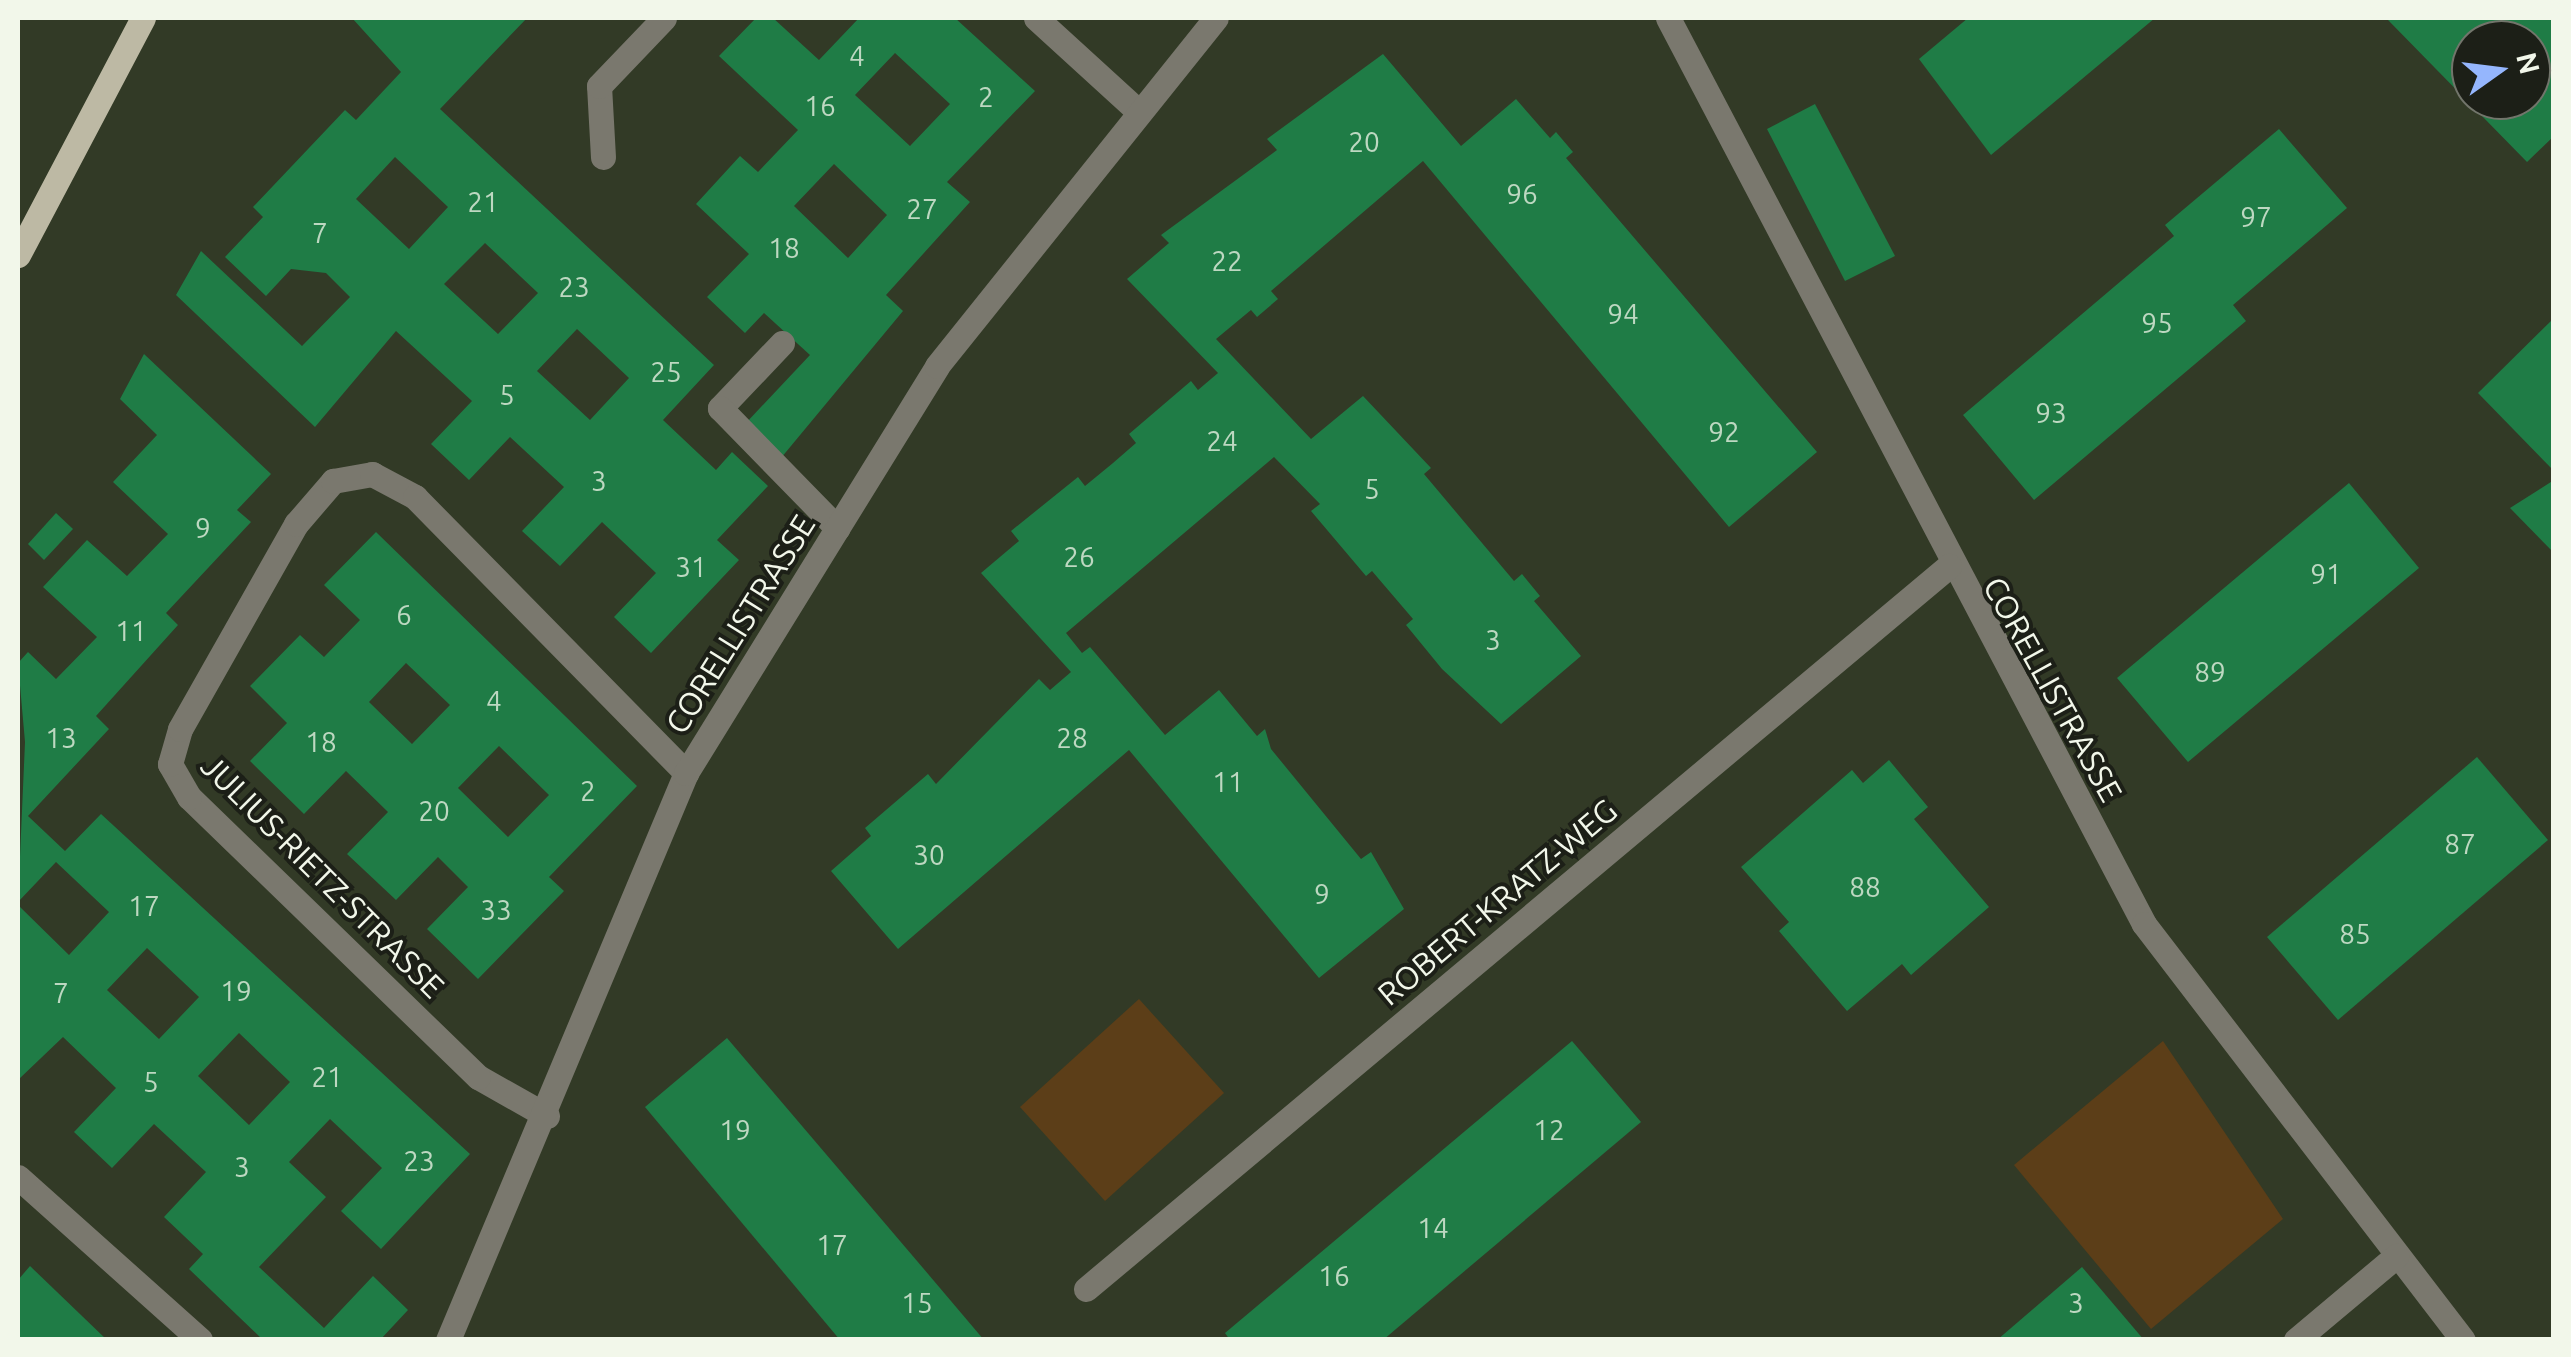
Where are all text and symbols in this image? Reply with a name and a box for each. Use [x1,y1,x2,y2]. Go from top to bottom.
north arrow [2451,20,2551,120]
house number: 4 [849,39,865,73]
text: N [2511,49,2546,77]
house number: 2 [978,80,994,114]
house number: 16 [804,89,836,123]
house number: 20 [1348,125,1380,159]
house number: 96 [1506,177,1538,211]
house number: 21 [467,185,499,219]
house number: 27 [906,192,938,226]
house number: 97 [2240,200,2272,234]
house number: 7 [312,216,328,250]
house number: 18 [768,231,800,265]
house number: 22 [1211,244,1243,278]
house number: 23 [558,270,590,304]
house number: 94 [1607,297,1639,331]
house number: 95 [2141,306,2173,340]
house number: 25 [650,355,682,389]
house number: 5 [499,378,515,412]
house number: 93 [2035,396,2067,430]
house number: 92 [1708,415,1740,449]
house number: 24 [1206,424,1238,458]
house number: 3 [591,464,607,498]
house number: 5 [1364,472,1380,506]
street label: CORELLISTRASSE [657,507,823,741]
house number: 9 [195,511,211,545]
house number: 26 [1063,540,1095,574]
house number: 31 [675,550,707,584]
house number: 91 [2310,557,2342,591]
street label: CORELLISTRASSE [1975,570,2131,808]
house number: 6 [396,598,412,632]
house number: 11 [115,614,147,648]
house number: 3 [1485,623,1501,657]
house number: 89 [2194,655,2226,689]
house number: 4 [486,684,502,718]
house number: 13 [45,721,77,755]
house number: 28 [1056,721,1088,755]
house number: 18 [305,725,337,759]
street label: JULIUS-RIETZ-STRASSE [193,746,453,1006]
house number: 11 [1212,765,1244,799]
house number: 2 [580,774,596,808]
street label: ROBERT-KRATZ-WEG [1370,791,1624,1013]
house number: 20 [418,794,450,828]
house number: 87 [2444,827,2476,861]
house number: 30 [913,838,945,872]
house number: 88 [1849,870,1881,904]
house number: 9 [1314,877,1330,911]
house number: 17 [128,889,160,923]
house number: 33 [480,893,512,927]
house number: 85 [2339,917,2371,951]
house number: 19 [220,974,252,1008]
house number: 7 [53,976,69,1010]
house number: 21 [311,1060,343,1094]
house number: 5 [143,1065,159,1099]
house number: 19 [719,1113,751,1147]
house number: 12 [1533,1113,1565,1147]
house number: 23 [403,1144,435,1178]
house number: 3 [234,1150,250,1184]
house number: 14 [1417,1211,1449,1245]
house number: 17 [816,1228,848,1262]
house number: 16 [1318,1259,1350,1293]
house number: 15 [901,1286,933,1320]
house number: 3 [2068,1286,2084,1320]

